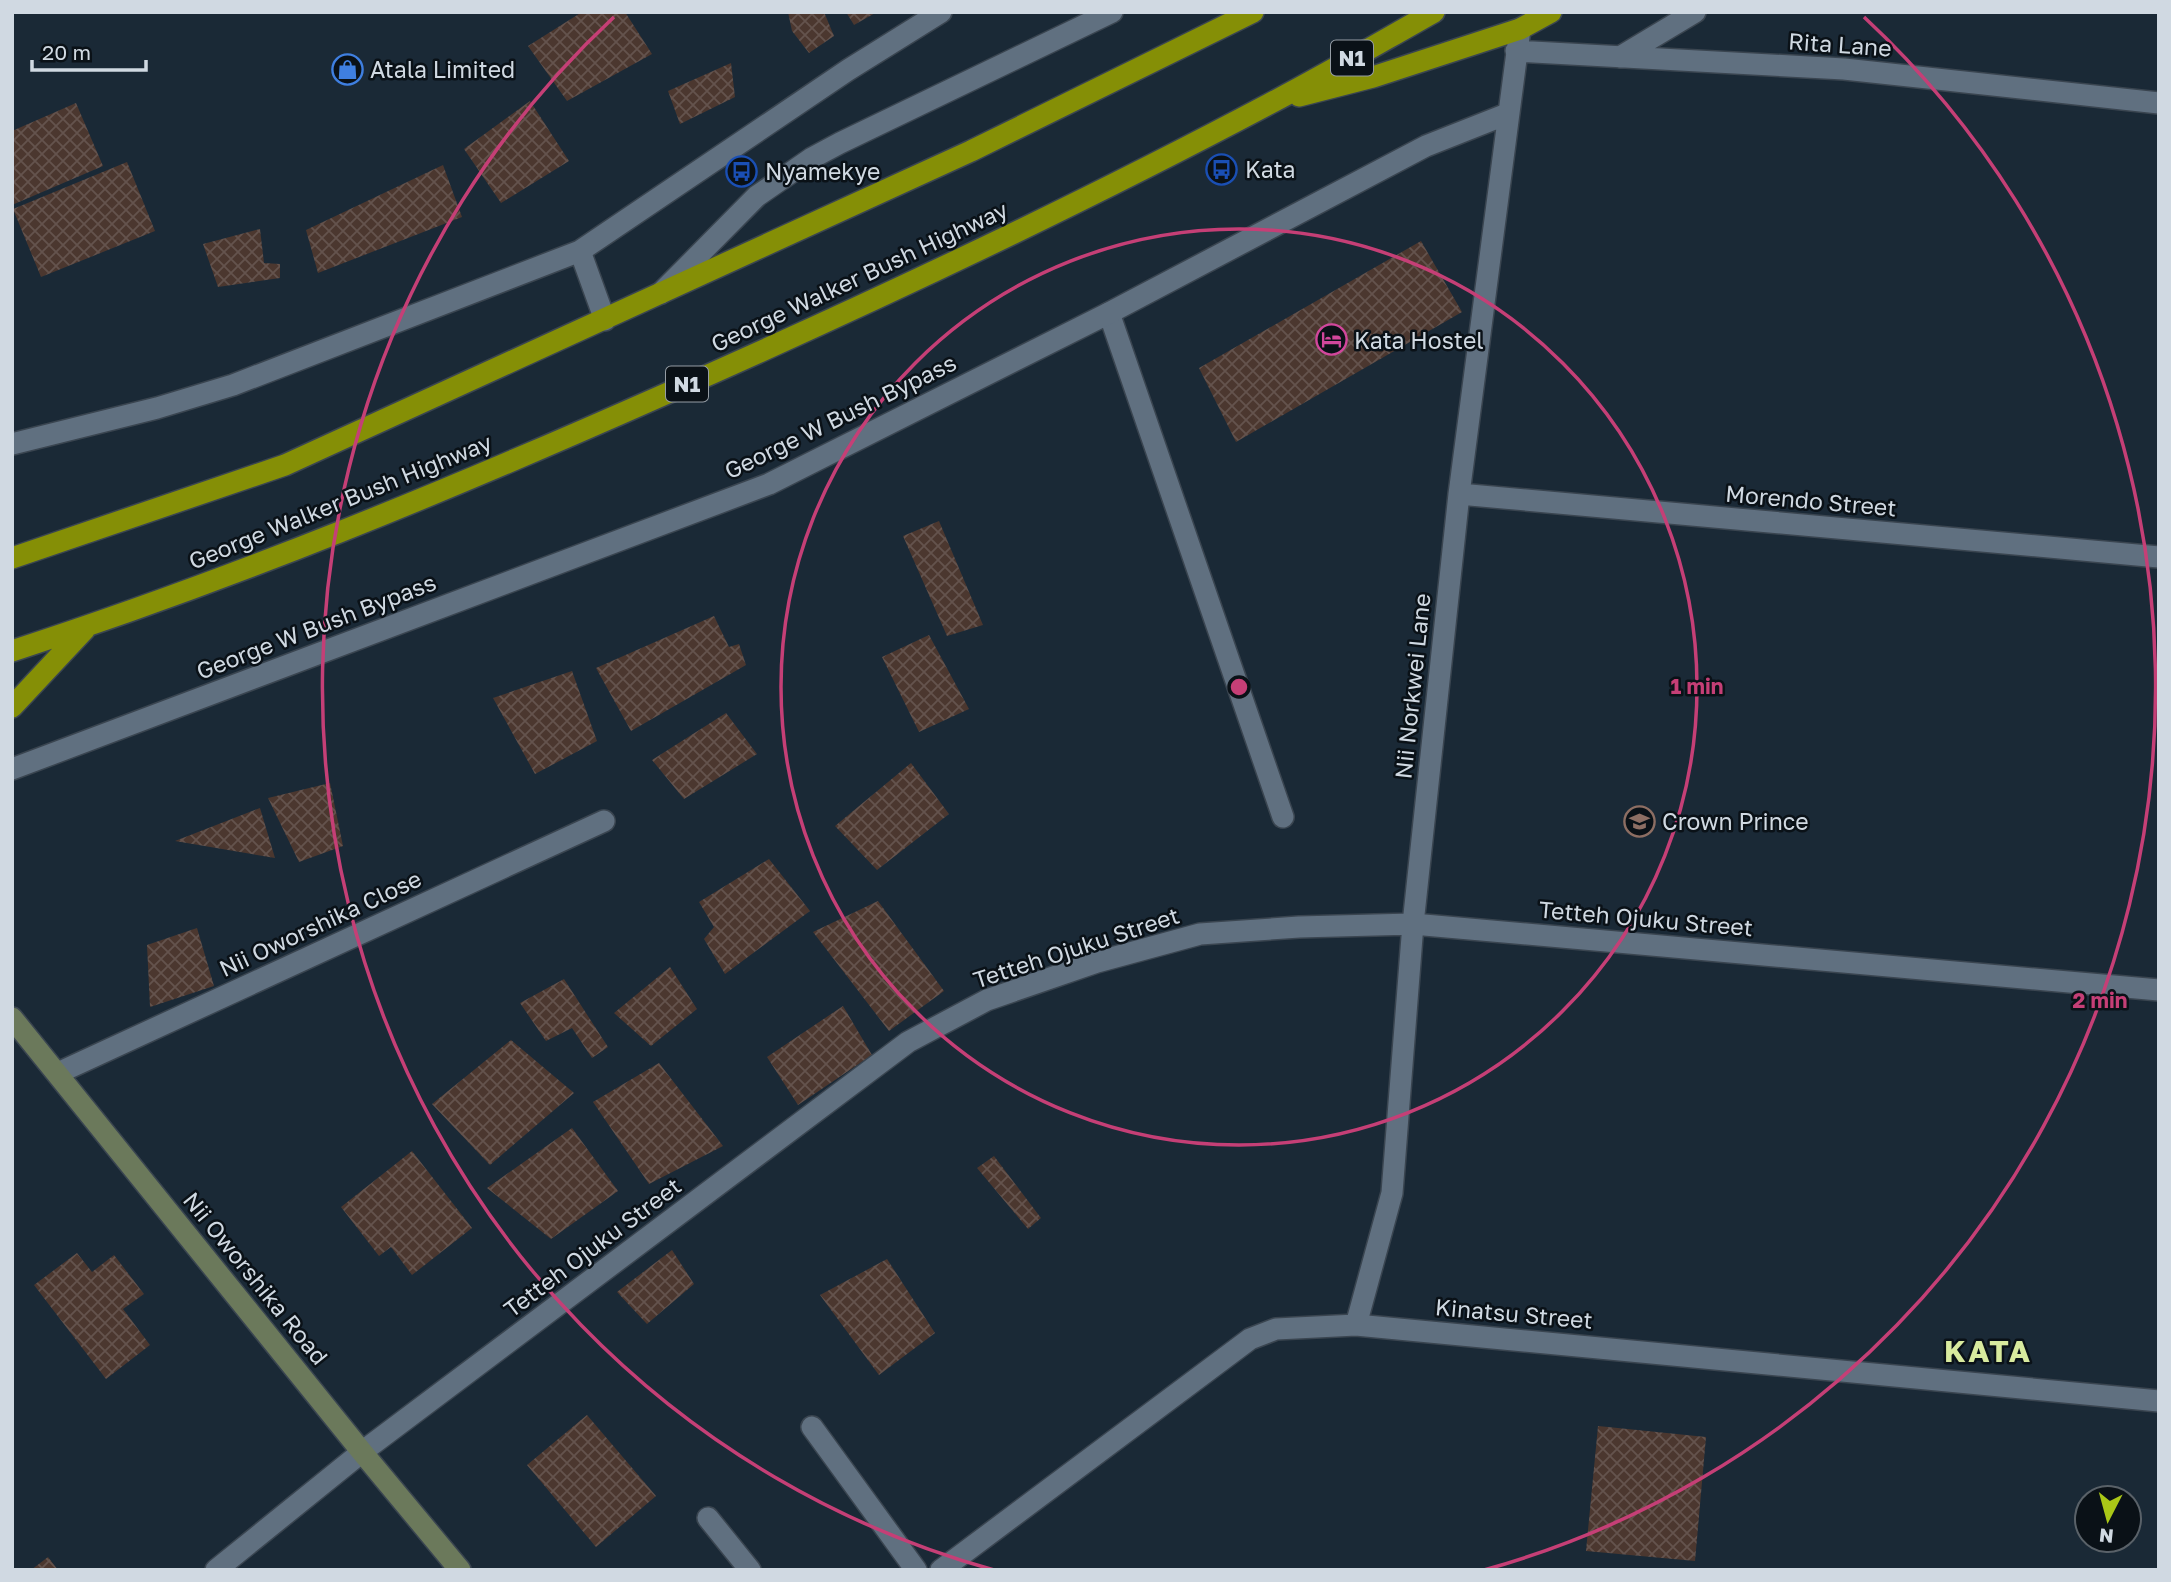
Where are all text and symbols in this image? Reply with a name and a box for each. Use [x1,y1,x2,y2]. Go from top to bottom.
street label: Rita Lane [1787,26,1893,62]
scale bar [32,28,145,72]
text: 20 m [42,39,91,65]
road number: N1 [1331,41,1373,76]
shop icon: Atala Limited [330,52,364,86]
place label: Atala Limited [370,55,515,83]
bus stop icon: Kata [1205,152,1239,186]
bus stop icon: Nyamekye [725,154,759,188]
place label: Kata [1245,155,1296,183]
place label: Nyamekye [765,157,880,185]
street label: George Walker Bush Highway [706,195,1012,357]
hotel icon: Kata Hostel [1314,323,1348,357]
place label: Kata Hostel [1354,326,1484,354]
street label: George W Bush Bypass [720,348,960,484]
road number: N1 [666,366,708,402]
street label: George Walker Bush Highway [184,427,496,575]
street label: Morendo Street [1724,479,1898,521]
street label: George W Bush Bypass [192,567,440,685]
street label: Nii Norkwei Lane [1388,592,1436,780]
text: 1 min [1671,673,1723,699]
centre of rings [1227,675,1251,699]
school or university icon: Crown Prince [1622,804,1656,838]
place label: Crown Prince [1662,807,1809,835]
street label: Nii Oworshika Close [214,864,426,982]
street label: Tetteh Ojuku Street [1538,895,1754,941]
street label: Tetteh Ojuku Street [970,900,1182,994]
text: 2 min [2073,987,2127,1013]
street label: Tetteh Ojuku Street [498,1171,686,1323]
street label: Nii Oworshika Road [178,1186,334,1370]
street label: Kinatsu Street [1434,1292,1594,1334]
district label: KATA [1944,1333,2032,1369]
north arrow [2073,1484,2143,1554]
text: N [2098,1524,2115,1549]

